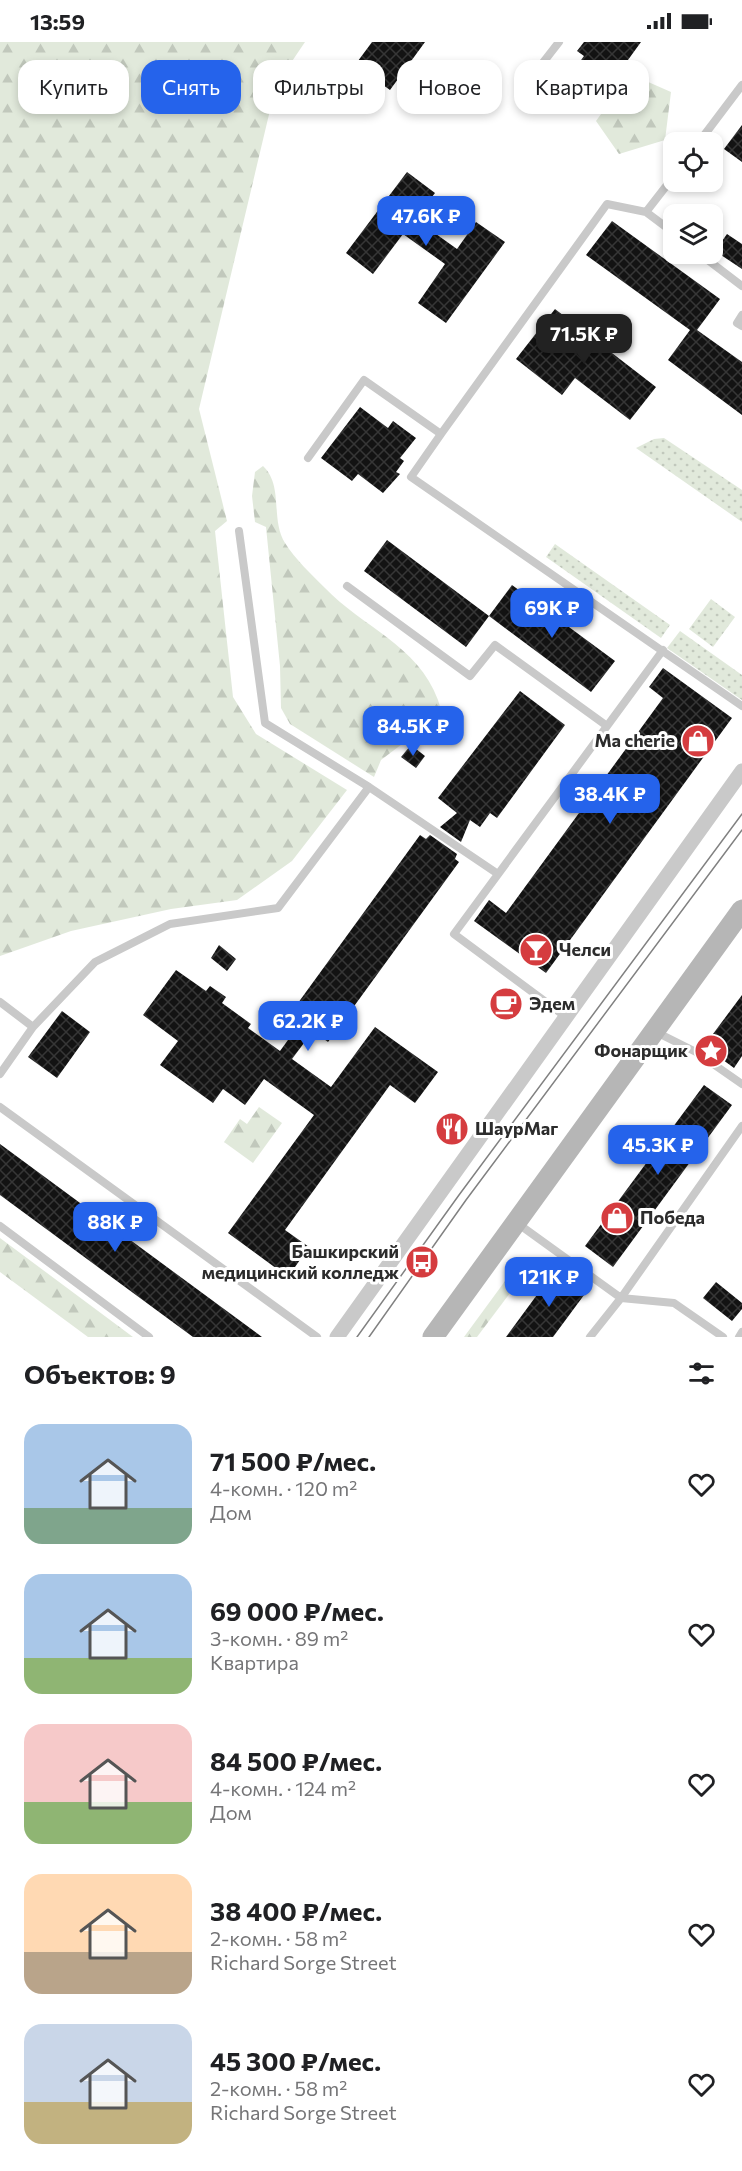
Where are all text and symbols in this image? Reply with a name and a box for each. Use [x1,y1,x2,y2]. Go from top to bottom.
text: 13:59 [30,8,85,35]
chip: Купить [18,60,129,114]
chip: Снять [141,60,241,114]
chip: Фильтры [253,60,385,114]
chip: Новое [397,60,502,114]
chip: Квартира [514,60,649,114]
map controls [663,132,723,264]
button: locate [663,132,723,192]
pin: 47.6K ₽ [371,196,481,247]
text: 47.6K ₽ [391,203,461,227]
button: layers [663,204,723,264]
pin: 71.5K ₽ [529,314,639,365]
text: 71.5K ₽ [550,321,618,345]
pin: 69K ₽ [510,588,594,639]
text: 69K ₽ [524,595,580,619]
pin: 84.5K ₽ [358,706,468,757]
text: 84.5K ₽ [377,713,449,737]
shop icon: Ma cherie [680,723,716,759]
place label: Ma cherie [594,729,675,751]
pin: 38.4K ₽ [555,774,665,825]
text: 38.4K ₽ [574,781,646,805]
bar icon: Челси [518,932,554,968]
place label: Челси [559,938,611,960]
cafe icon: Эдем [488,986,524,1022]
place label: Эдем [529,992,575,1014]
pin: 62.2K ₽ [253,1001,363,1052]
text: 62.2K ₽ [272,1008,344,1032]
place icon: Фонарщик [693,1033,729,1069]
place label: Фонарщик [594,1039,689,1061]
restaurant icon: ШаурМаг [434,1111,470,1147]
place label: ШаурМаг [475,1117,558,1139]
pin: 45.3K ₽ [603,1125,713,1176]
text: 45.3K ₽ [622,1132,694,1156]
shop icon: Победа [599,1200,635,1236]
pin: 88K ₽ [73,1202,157,1253]
place label: Победа [640,1206,705,1228]
text: 88K ₽ [87,1209,143,1233]
place label: Башкирский медицинский колледж [202,1240,400,1283]
bus stop icon: Башкирский медицинский колледж [404,1244,440,1280]
pin: 121K ₽ [500,1257,598,1308]
text: 121K ₽ [519,1264,579,1288]
icon: filters [685,1357,718,1390]
text: Объектов: 9 [24,1358,176,1389]
text: 71 500 ₽/мес. [210,1445,376,1476]
icon: home [72,1448,144,1520]
icon: heart [685,1468,718,1501]
text: 4-комн. · 120 m² [210,1476,357,1500]
text: Дом [210,1500,252,1524]
text: 69 000 ₽/мес. [210,1595,384,1626]
icon: home [72,1598,144,1670]
icon: heart [685,1618,718,1651]
text: 3-комн. · 89 m² [210,1626,348,1650]
text: Квартира [210,1650,299,1674]
text: 84 500 ₽/мес. [210,1745,382,1776]
icon: home [72,1748,144,1820]
icon: heart [685,1768,718,1801]
text: 4-комн. · 124 m² [210,1776,356,1800]
text: Дом [210,1800,252,1824]
text: 38 400 ₽/мес. [210,1895,382,1926]
icon: home [72,1898,144,1970]
icon: heart [685,1918,718,1951]
text: 2-комн. · 58 m² [210,1926,347,1950]
text: Richard Sorge Street [210,1950,397,1974]
text: 45 300 ₽/мес. [210,2045,381,2076]
icon: home [72,2048,144,2120]
icon: heart [685,2068,718,2101]
text: 2-комн. · 58 m² [210,2076,347,2100]
text: Richard Sorge Street [210,2100,397,2124]

